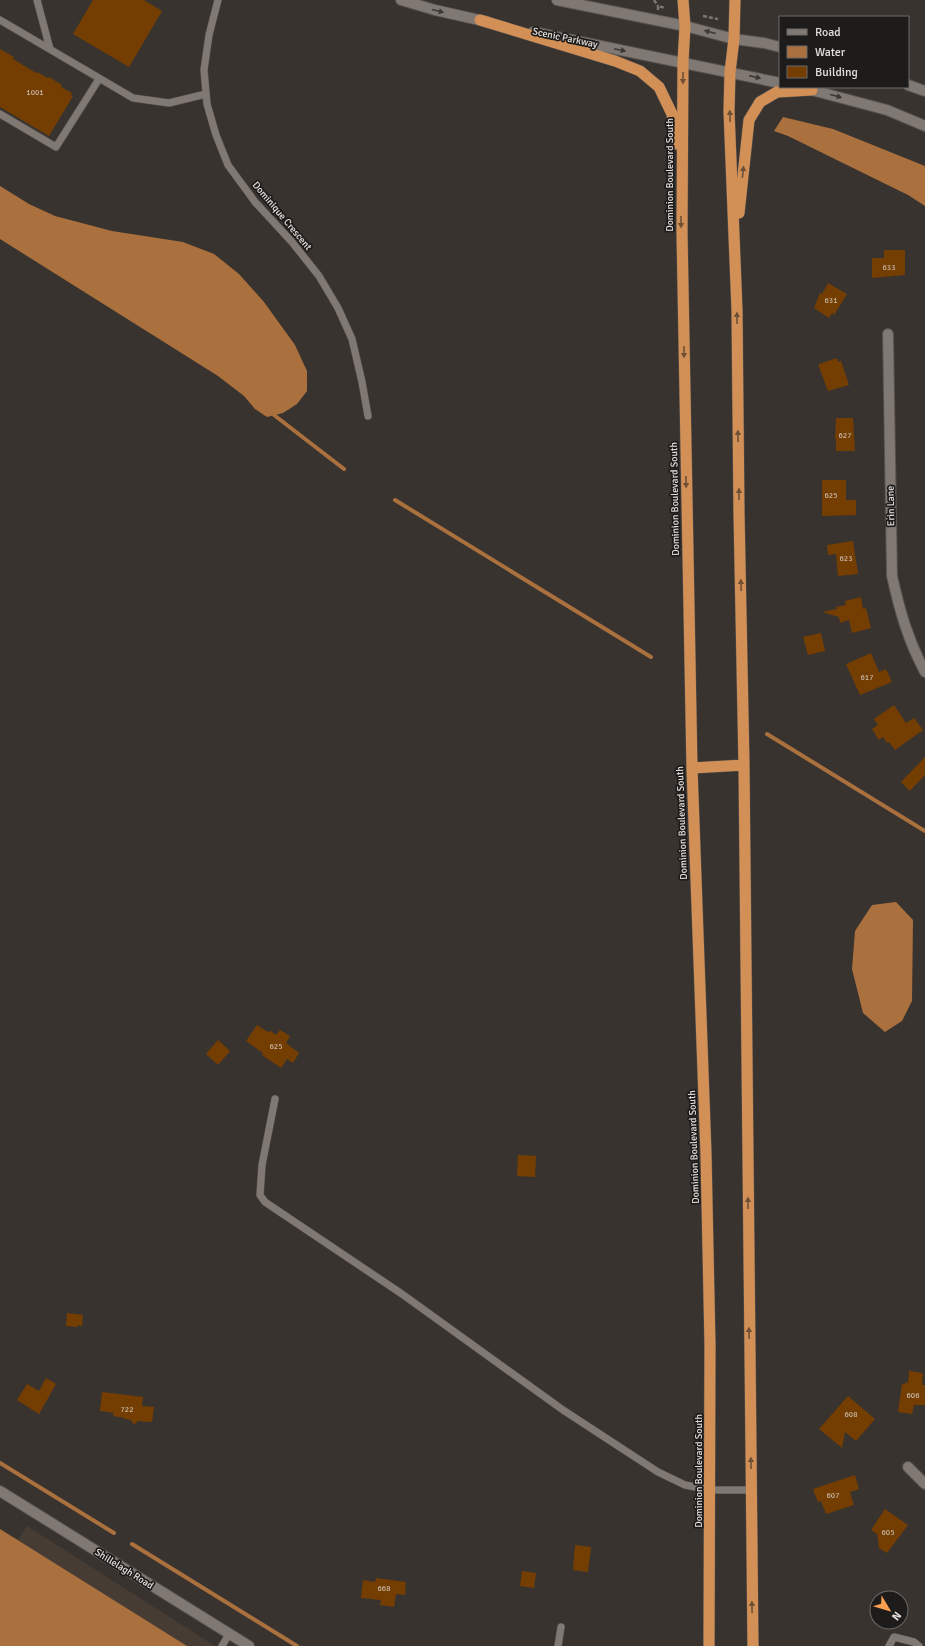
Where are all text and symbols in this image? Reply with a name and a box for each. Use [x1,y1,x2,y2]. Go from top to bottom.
one-way arrow [433,8,445,14]
legend [779,16,909,88]
street label: Scenic Parkway [531,25,599,51]
text: Road [815,25,841,40]
one-way arrow [703,29,715,35]
text: Water [815,45,846,60]
one-way arrow [614,47,627,53]
text: Building [815,65,858,80]
one-way arrow [679,72,686,84]
one-way arrow [749,75,761,81]
house number: 1001 [26,87,44,97]
one-way arrow [830,94,843,100]
one-way arrow [726,110,733,122]
street label: Dominion Boulevard South [664,118,676,232]
one-way arrow [740,166,746,179]
street label: Dominique Crescent [250,179,315,253]
one-way arrow [678,216,685,228]
house number: 633 [883,262,895,272]
house number: 631 [825,295,837,305]
one-way arrow [734,311,740,324]
one-way arrow [681,346,687,359]
one-way arrow [735,430,742,442]
house number: 627 [839,430,851,440]
street label: Dominion Boulevard South [668,442,682,556]
one-way arrow [683,476,689,489]
street label: Erin Lane [885,486,897,526]
one-way arrow [736,487,742,500]
house number: 625 [825,490,837,500]
house number: 623 [840,553,852,563]
one-way arrow [738,578,744,591]
house number: 617 [861,672,873,682]
street label: Dominion Boulevard South [674,766,690,880]
house number: 625 [270,1041,282,1051]
street label: Dominion Boulevard South [686,1090,702,1204]
one-way arrow [745,1196,751,1209]
one-way arrow [746,1326,752,1339]
house number: 606 [907,1390,919,1400]
house number: 722 [121,1404,133,1414]
house number: 608 [845,1409,857,1419]
street label: Dominion Boulevard South [693,1414,705,1528]
one-way arrow [748,1456,754,1469]
house number: 607 [827,1490,839,1500]
house number: 605 [882,1527,894,1537]
street label: Shillelagh Road [93,1546,155,1592]
house number: 668 [378,1583,390,1593]
north arrow [869,1590,909,1630]
one-way arrow [749,1601,756,1613]
text: N [889,1609,904,1623]

